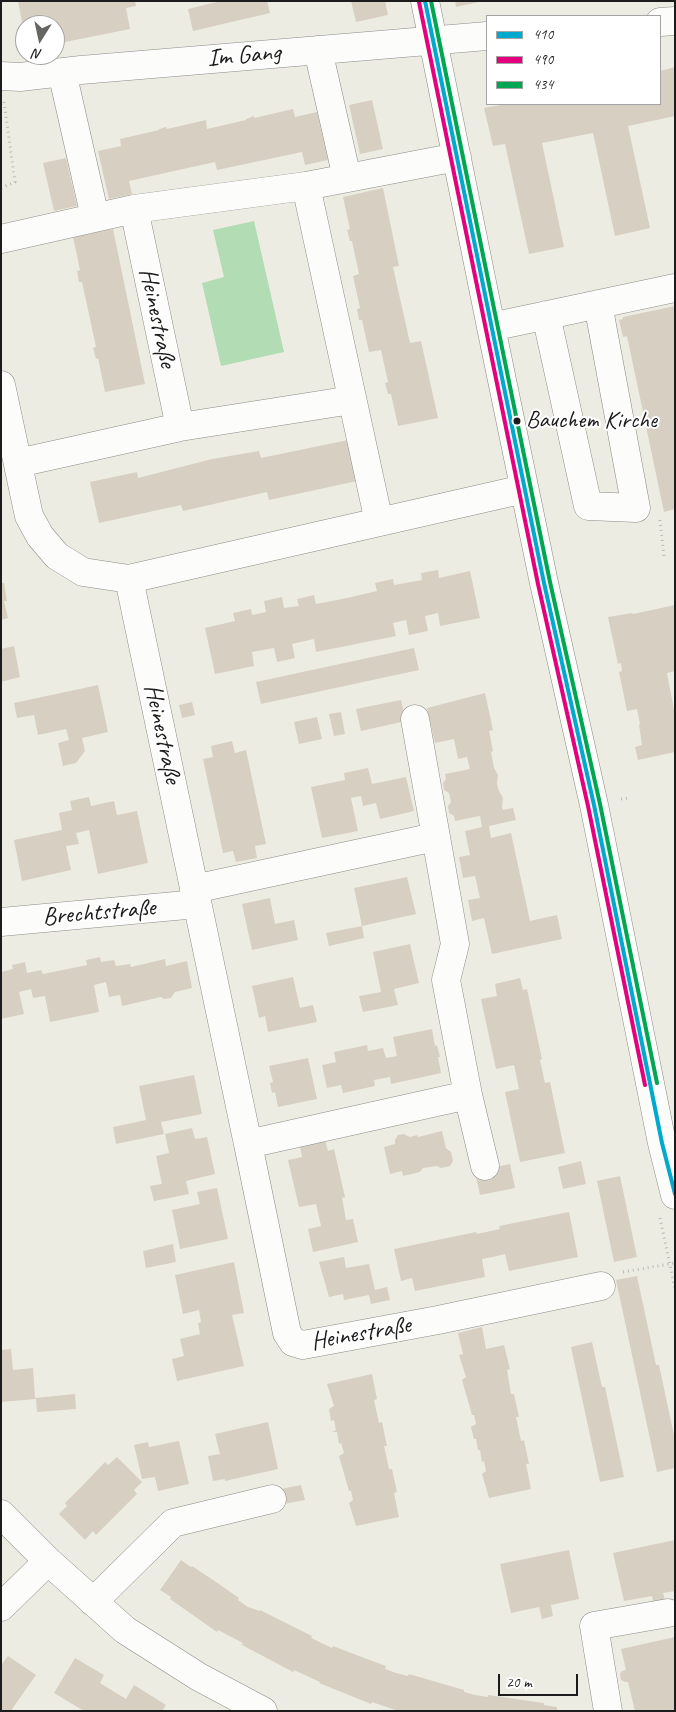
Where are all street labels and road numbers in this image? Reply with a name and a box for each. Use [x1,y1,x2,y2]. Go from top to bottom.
street label: Im Gang [206,38,282,74]
street label: Heinestraße [132,266,182,370]
street label: Heinestraße [137,682,187,786]
street label: Brechtstraße [41,893,157,933]
street label: Heinestraße [309,1310,413,1358]

